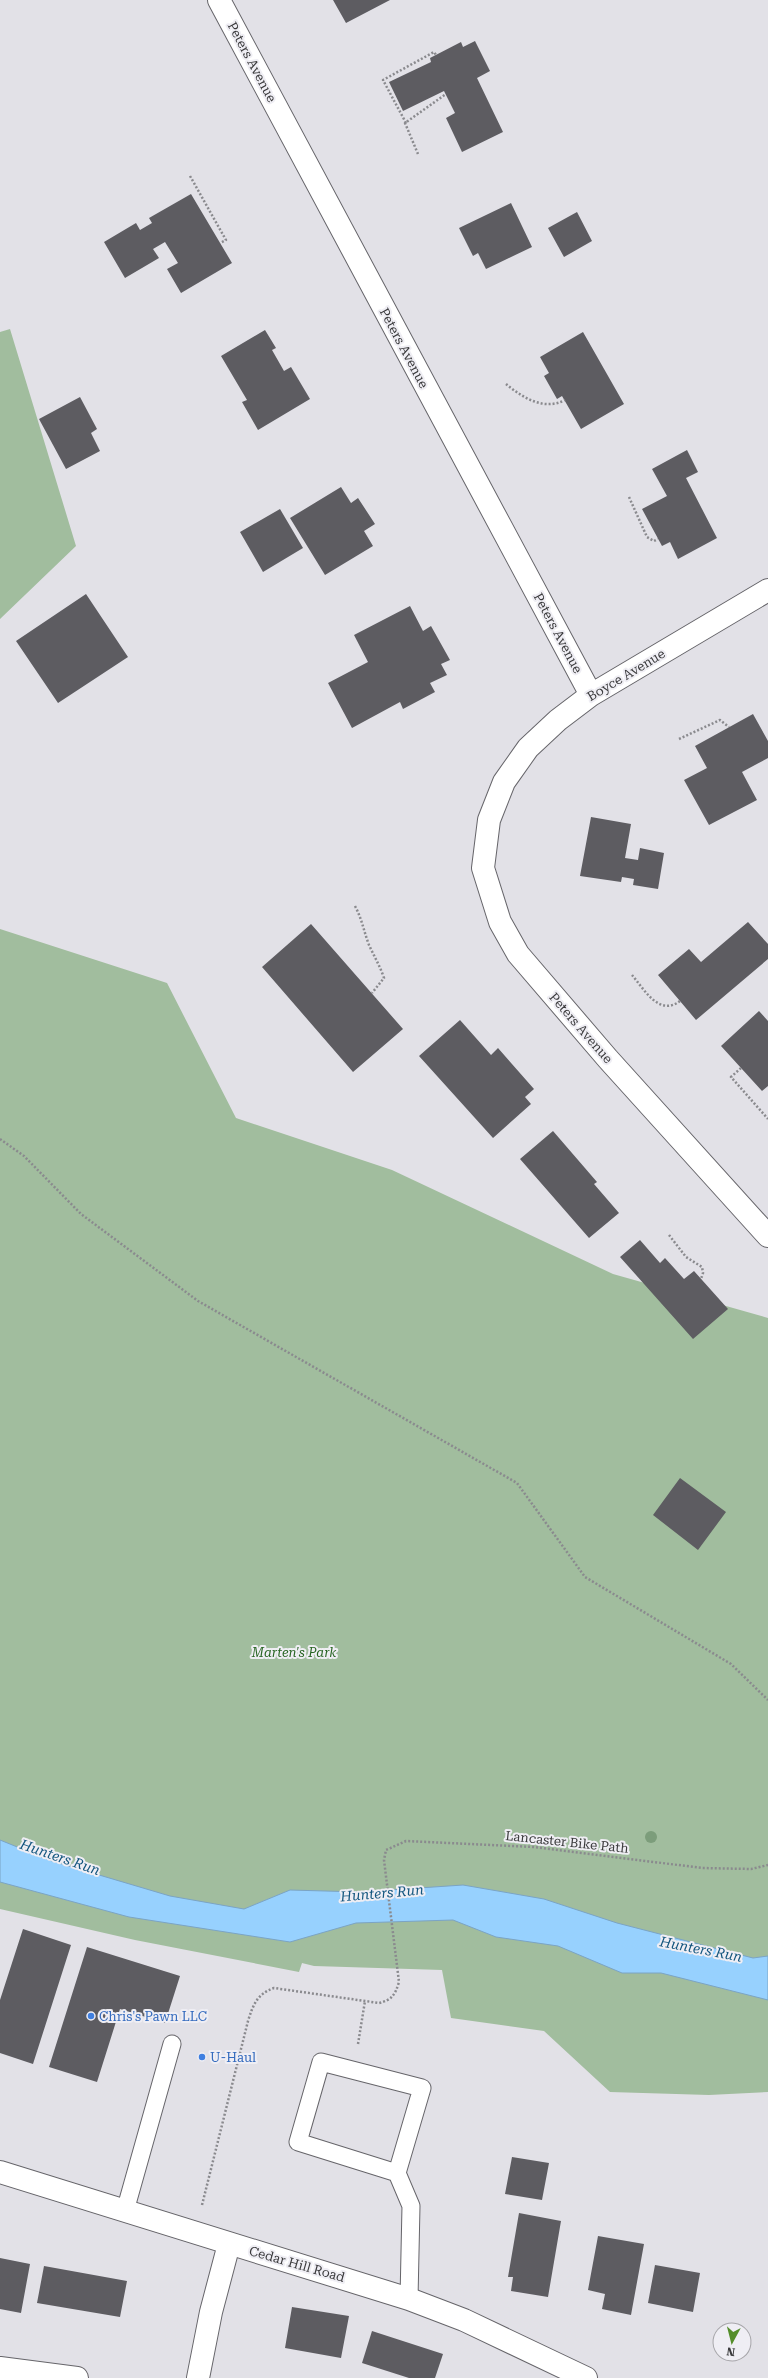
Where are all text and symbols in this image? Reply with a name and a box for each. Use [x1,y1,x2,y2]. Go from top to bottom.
street label: Peters Avenue [225,19,279,105]
street label: Peters Avenue [377,305,431,391]
street label: Peters Avenue [531,590,585,676]
street label: Boyce Avenue [584,646,668,704]
street label: Peters Avenue [546,990,616,1066]
park label: Marten's Park [251,1645,337,1660]
street label: Lancaster Bike Path [505,1828,630,1856]
water label: Hunters Run [17,1836,102,1878]
water label: Hunters Run [339,1881,425,1905]
water label: Hunters Run [658,1933,744,1965]
place label: Chris's Pawn LLC [99,2009,207,2024]
marker: Chris's Pawn LLC [86,2011,96,2021]
place label: U-Haul [210,2050,256,2065]
marker: U-Haul [197,2052,207,2062]
street label: Cedar Hill Road [247,2243,347,2285]
north arrow [712,2322,752,2362]
text: N [725,2344,736,2358]

